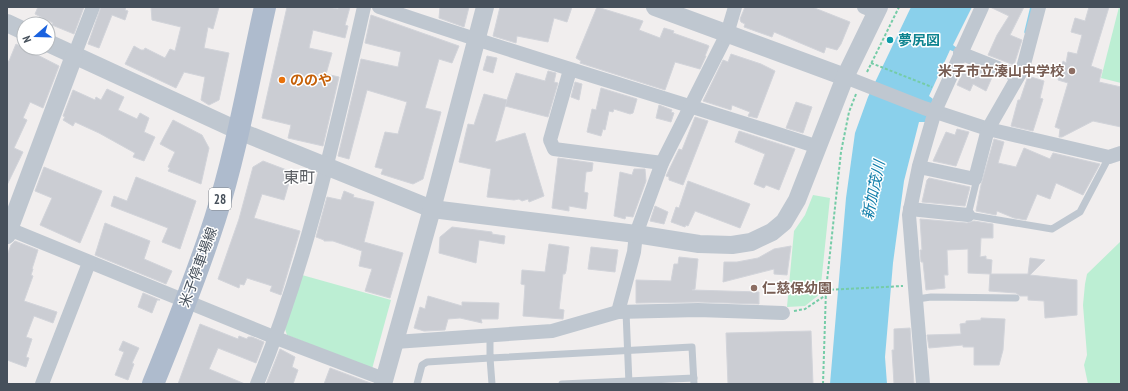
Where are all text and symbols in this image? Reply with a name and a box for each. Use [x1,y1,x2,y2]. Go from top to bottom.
north arrow [16,16,56,56]
place label: 夢尻図 [898,31,940,49]
text: N [19,34,34,45]
marker: 夢尻図 [885,35,895,45]
place label: 米子市立湊山中学校 [938,62,1064,80]
marker: 米子市立湊山中学校 [1067,66,1077,76]
place label: ののや [290,71,332,89]
marker: ののや [277,75,287,85]
water label: 新加茂川 [857,157,889,221]
district label: 東町 [283,167,315,187]
road number: 28 [209,188,231,210]
street label: 米子停車場線 [175,224,221,310]
place label: 仁慈保幼園 [762,279,832,297]
marker: 仁慈保幼園 [749,283,759,293]

